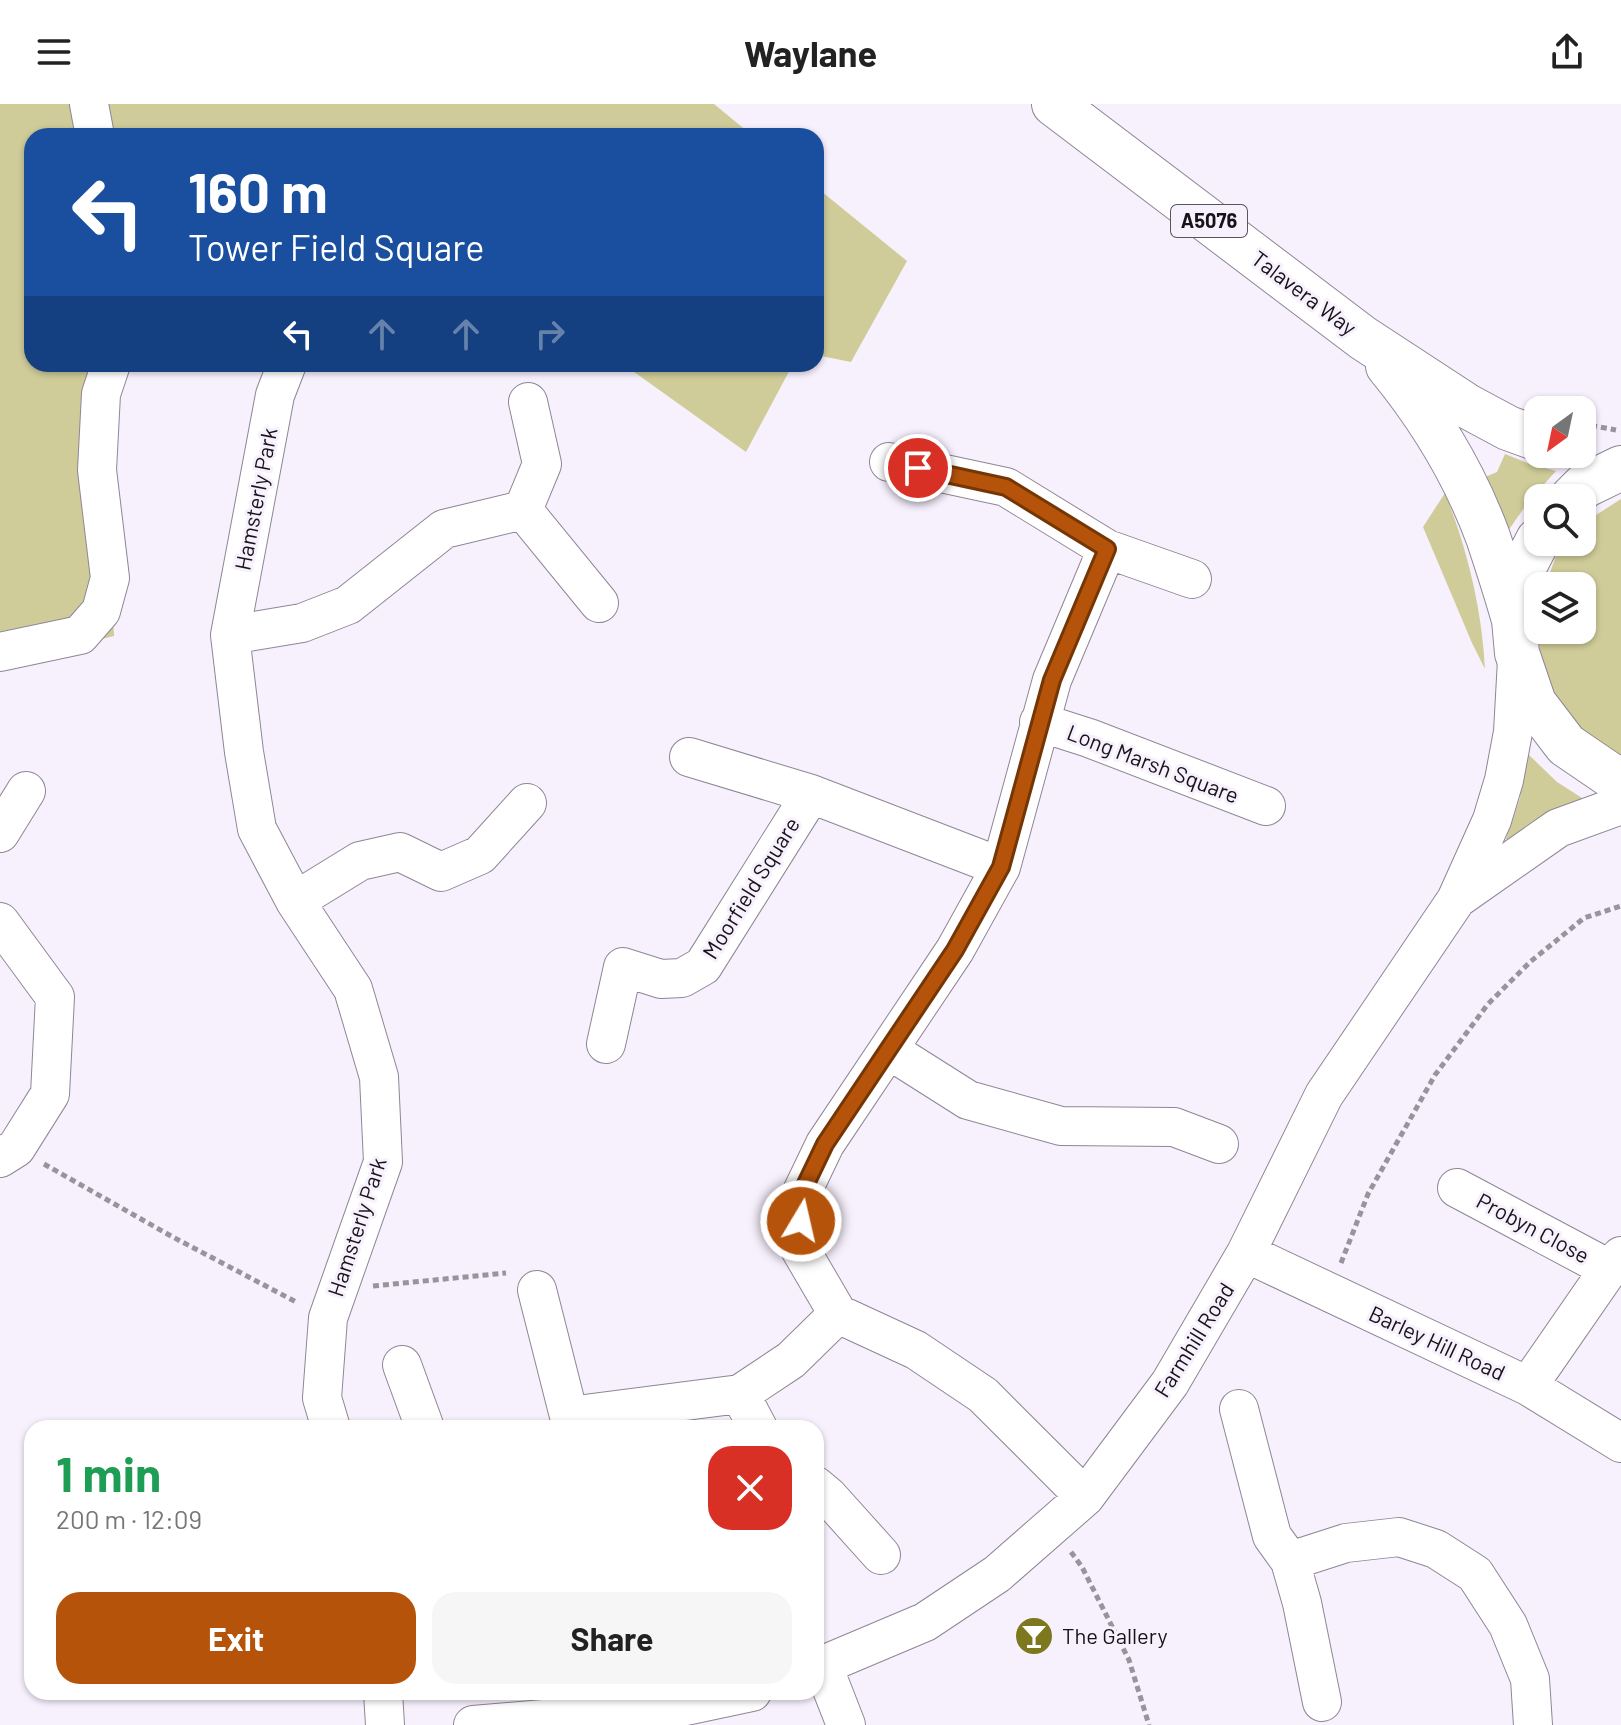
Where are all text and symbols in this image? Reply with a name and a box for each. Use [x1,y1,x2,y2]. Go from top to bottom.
icon: menu [32,30,76,74]
icon: share [1545,30,1589,74]
text: Waylane [744,31,877,74]
text: 160 m [188,157,328,224]
icon: left [56,160,160,264]
road number: A5076 [1171,205,1247,237]
text: Tower Field Square [188,225,484,268]
street label: Talavera Way [1247,244,1362,340]
icon: left [276,312,320,356]
icon: ahead [360,312,404,356]
icon: ahead [444,312,488,356]
icon: right [528,312,572,356]
north arrow [1524,396,1596,468]
map controls [1524,396,1596,644]
street label: Hamsterly Park [228,425,282,572]
pin [884,434,952,502]
icon: arrive [896,446,940,490]
button: search [1524,484,1596,556]
button: layers [1524,572,1596,644]
street label: Long Marsh Square [1064,718,1243,808]
street label: Moorfield Square [696,812,804,963]
street label: Hamsterly Park [321,1154,391,1299]
position arrow [759,1179,843,1263]
street label: Probyn Close [1473,1187,1594,1268]
street label: Farmhill Road [1148,1278,1239,1401]
street label: Barley Hill Road [1365,1299,1510,1385]
text: 1 min [56,1444,161,1502]
button: close [708,1446,792,1530]
text: 200 m · 12:09 [56,1503,202,1534]
button: Exit [56,1592,416,1684]
button: Share [432,1592,792,1684]
bar icon: The Gallery [1013,1615,1055,1657]
place label: The Gallery [1062,1622,1168,1648]

